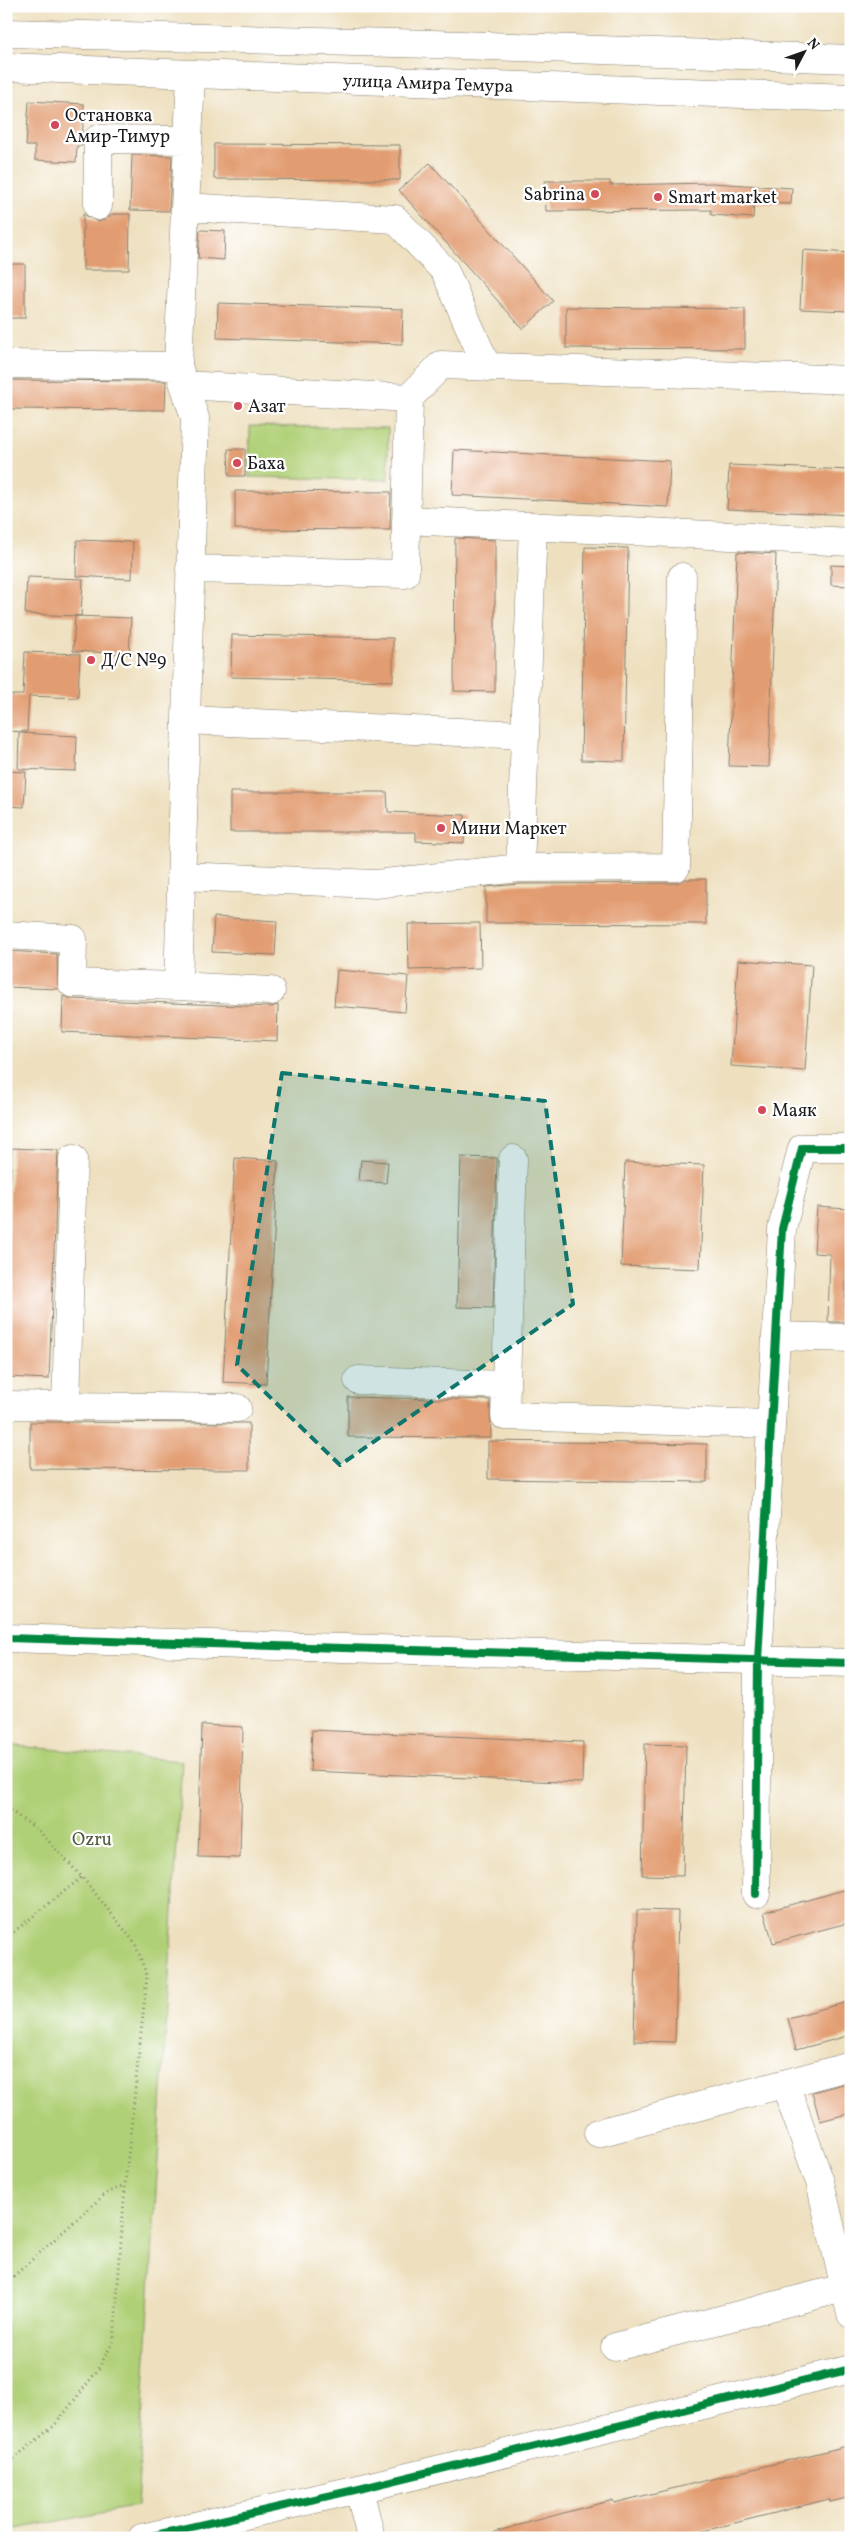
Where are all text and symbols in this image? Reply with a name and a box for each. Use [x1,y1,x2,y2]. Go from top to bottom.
north arrow [780,28,830,78]
text: N [802,34,823,55]
street label: улица Амира Темура [342,69,514,100]
place label: Остановка Амир-Тимур [65,104,170,150]
marker: Остановка Амир-Тимур [49,119,61,131]
place label: Sabrina [524,183,585,208]
place label: Smart market [668,186,777,211]
marker: Sabrina [589,188,601,200]
marker: Smart market [652,191,664,203]
place label: Азат [248,395,286,420]
marker: Азат [232,400,244,412]
place label: Баха [247,452,285,477]
marker: Баха [231,457,243,469]
place label: Д/С №9 [101,649,166,674]
marker: Д/С №9 [85,654,97,666]
place label: Мини Маркет [451,817,567,842]
marker: Мини Маркет [435,822,447,834]
place label: Маяк [772,1099,817,1124]
marker: Маяк [756,1104,768,1116]
park label: Ozru [72,1828,112,1853]

